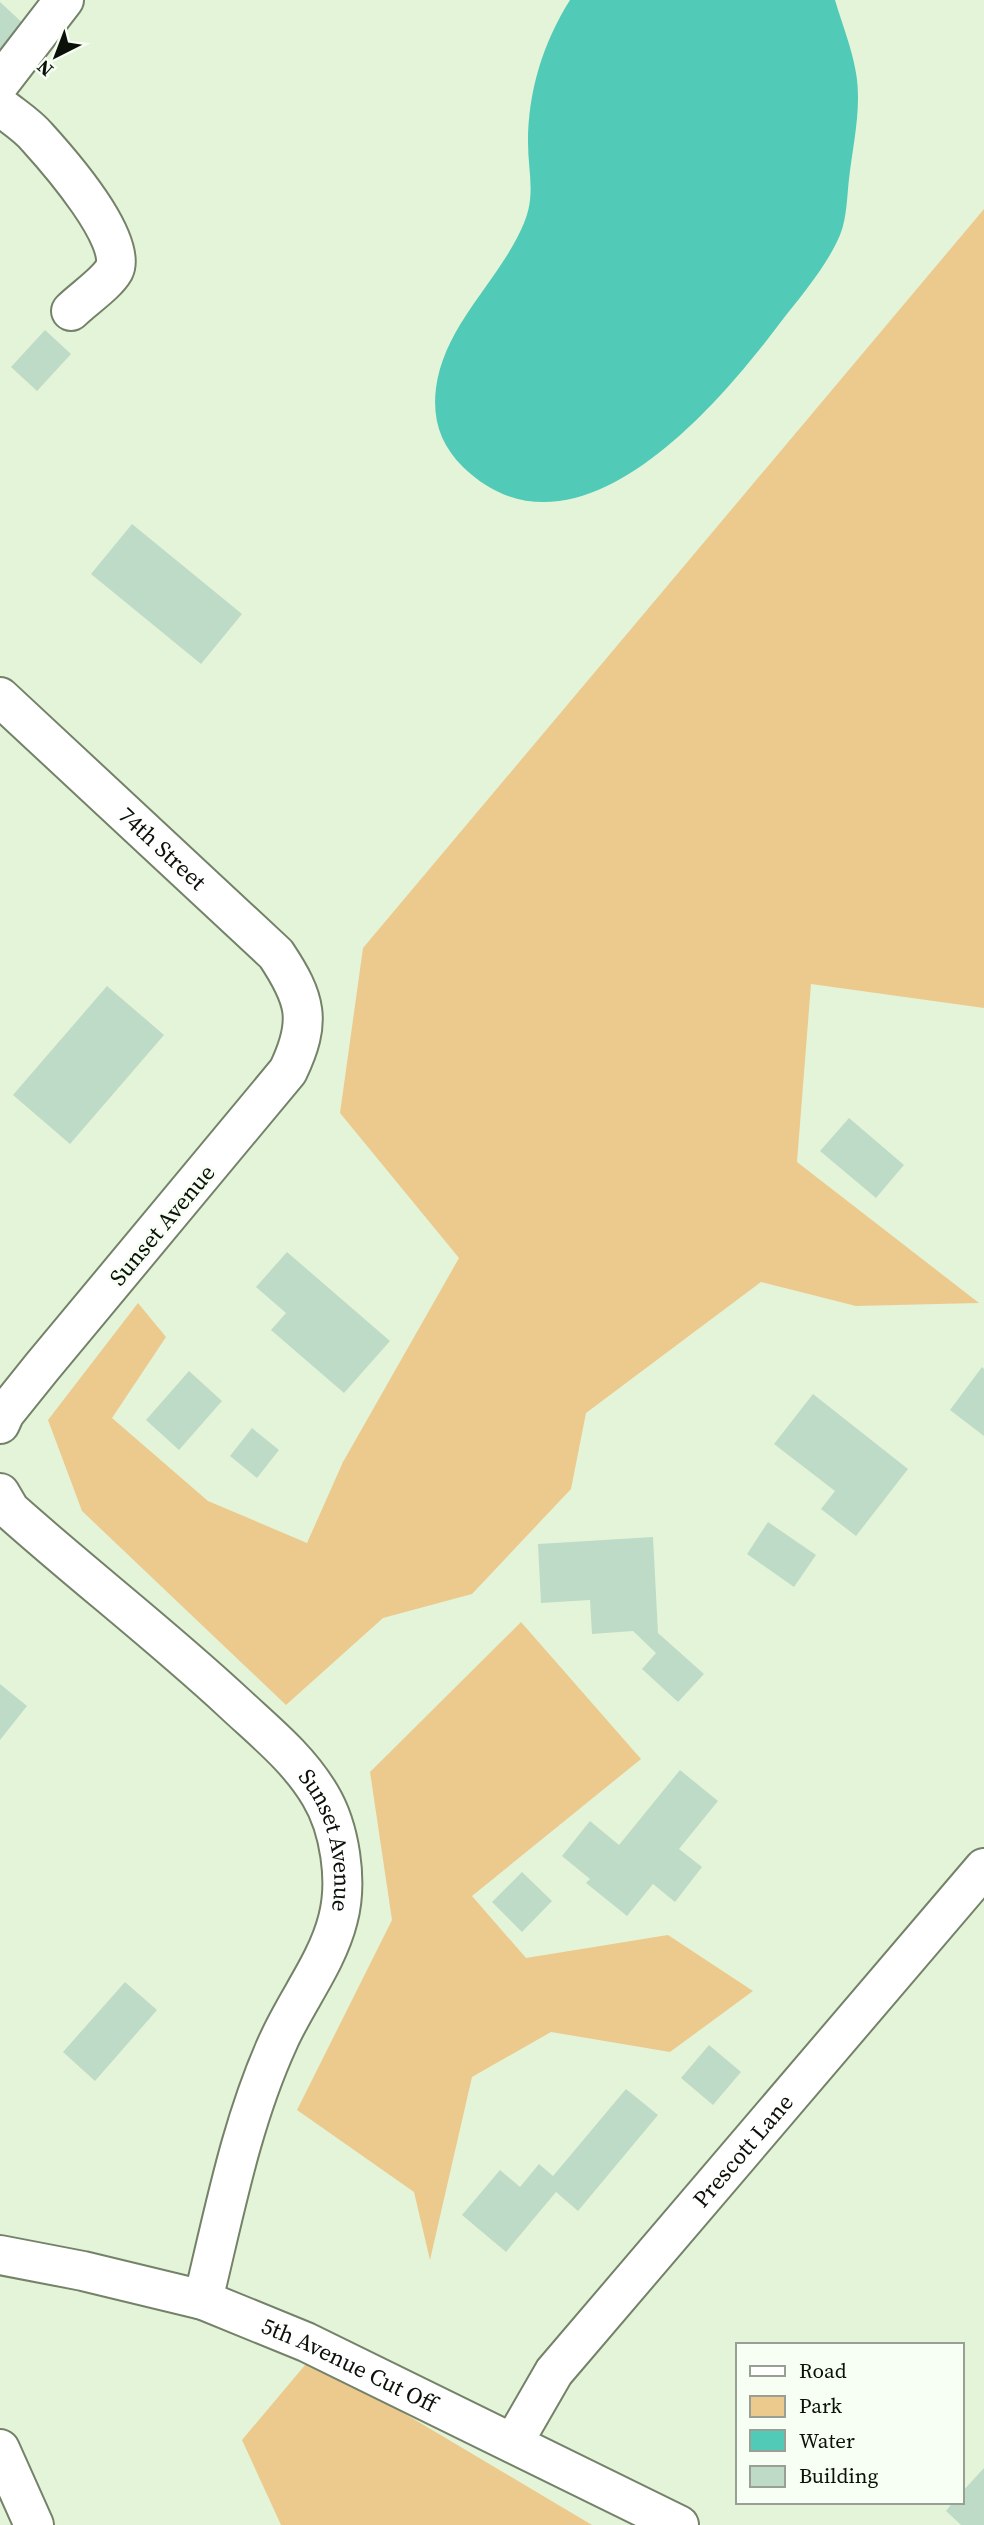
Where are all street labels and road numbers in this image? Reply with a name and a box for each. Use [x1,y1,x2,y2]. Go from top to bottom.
street label: 74th Street [112,799,214,898]
street label: Sunset Avenue [102,1158,222,1292]
street label: Sunset Avenue [291,1762,358,1914]
street label: Prescott Lane [685,2087,800,2214]
street label: 5th Avenue Cut Off [257,2310,444,2421]

